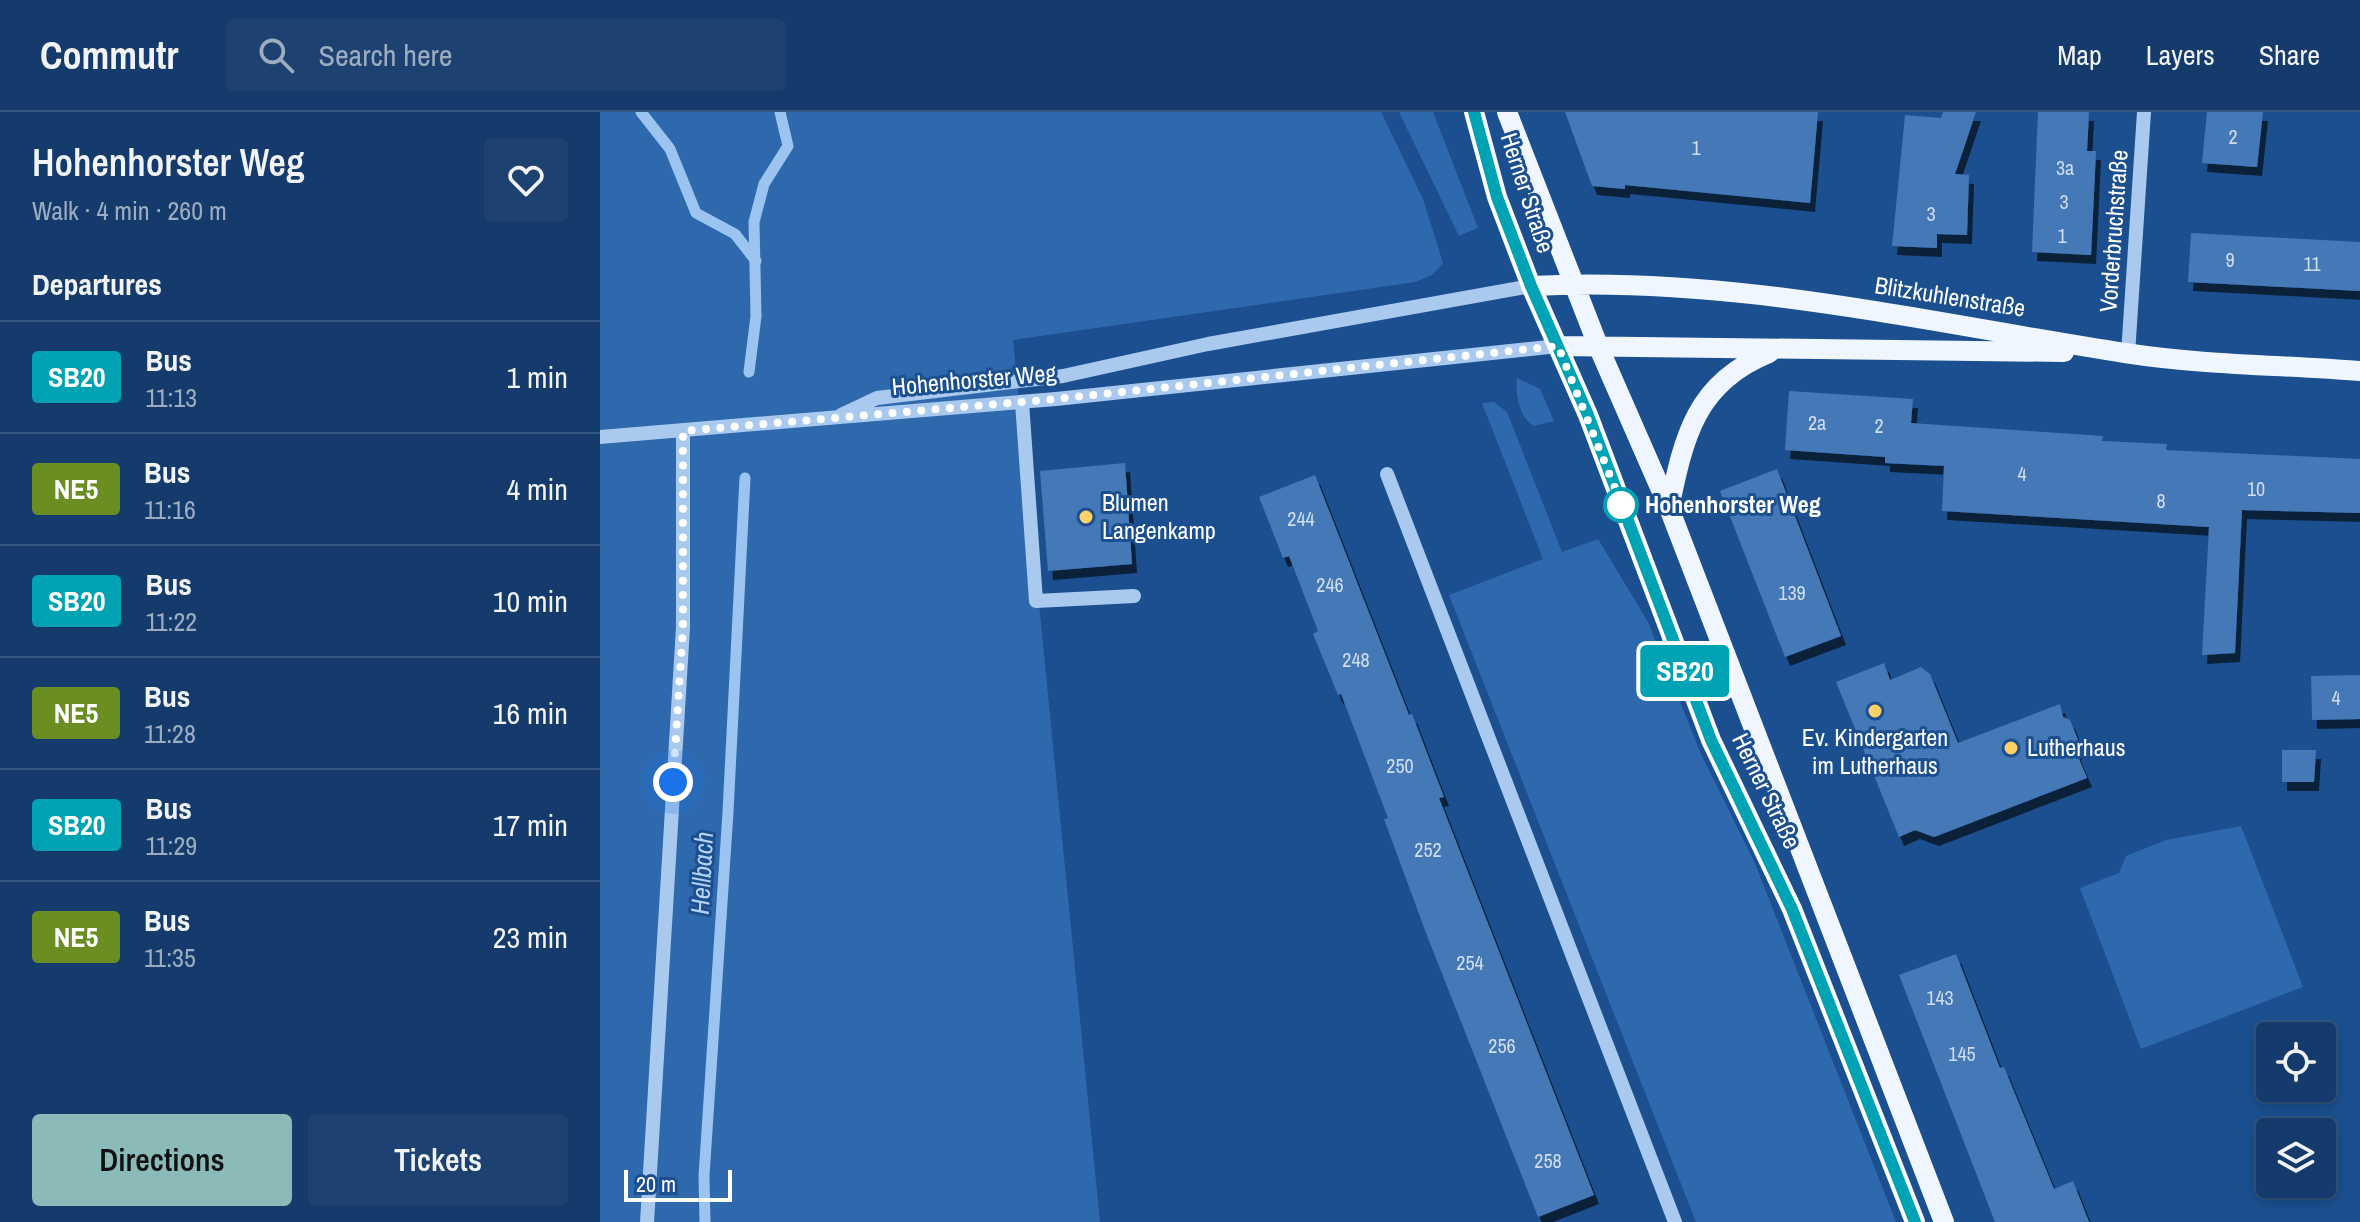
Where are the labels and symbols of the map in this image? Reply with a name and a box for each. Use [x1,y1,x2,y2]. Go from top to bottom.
house number: 2 [2228,123,2238,150]
street label: Herner Straße [1493,128,1562,257]
house number: 1 [1691,134,1701,161]
street label: Vorderbruchstraße [2091,149,2135,313]
house number: 3a [2056,154,2074,181]
house number: 3 [2059,188,2069,215]
house number: 3 [1926,200,1936,227]
house number: 1 [2057,222,2067,249]
house number: 9 [2225,246,2235,273]
house number: 11 [2303,250,2321,277]
street label: Blitzkuhlenstraße [1873,268,2028,324]
street label: Hohenhorster Weg [890,356,1057,402]
house number: 2a [1808,409,1826,436]
house number: 2 [1874,412,1884,439]
house number: 4 [2017,460,2027,487]
house number: 10 [2247,475,2265,502]
place label: Blumen Langenkamp [1102,486,1216,546]
house number: 8 [2156,487,2166,514]
marker: Hohenhorster Weg [1604,488,1638,522]
place label: Hohenhorster Weg [1645,488,1821,520]
house number: 244 [1287,505,1315,532]
marker: Blumen Langenkamp [1077,508,1095,526]
house number: 246 [1316,571,1344,598]
house number: 139 [1778,579,1806,606]
line badge: SB20 [1629,645,1741,697]
house number: 248 [1342,646,1370,673]
house number: 4 [2331,684,2341,711]
marker: Ev. Kindergarten im Lutherhaus [1866,702,1884,720]
place label: Ev. Kindergarten im Lutherhaus [1802,721,1948,781]
street label: Herner Straße [1725,728,1809,854]
place label: Lutherhaus [2027,731,2125,763]
marker: Lutherhaus [2002,739,2020,757]
house number: 250 [1386,752,1414,779]
your location [653,762,693,802]
water label: Hellbach [682,831,721,915]
house number: 252 [1414,836,1442,863]
house number: 254 [1456,949,1484,976]
house number: 143 [1926,984,1954,1011]
house number: 256 [1488,1032,1516,1059]
house number: 145 [1948,1040,1976,1067]
house number: 258 [1534,1147,1562,1174]
scale bar [624,1166,732,1202]

